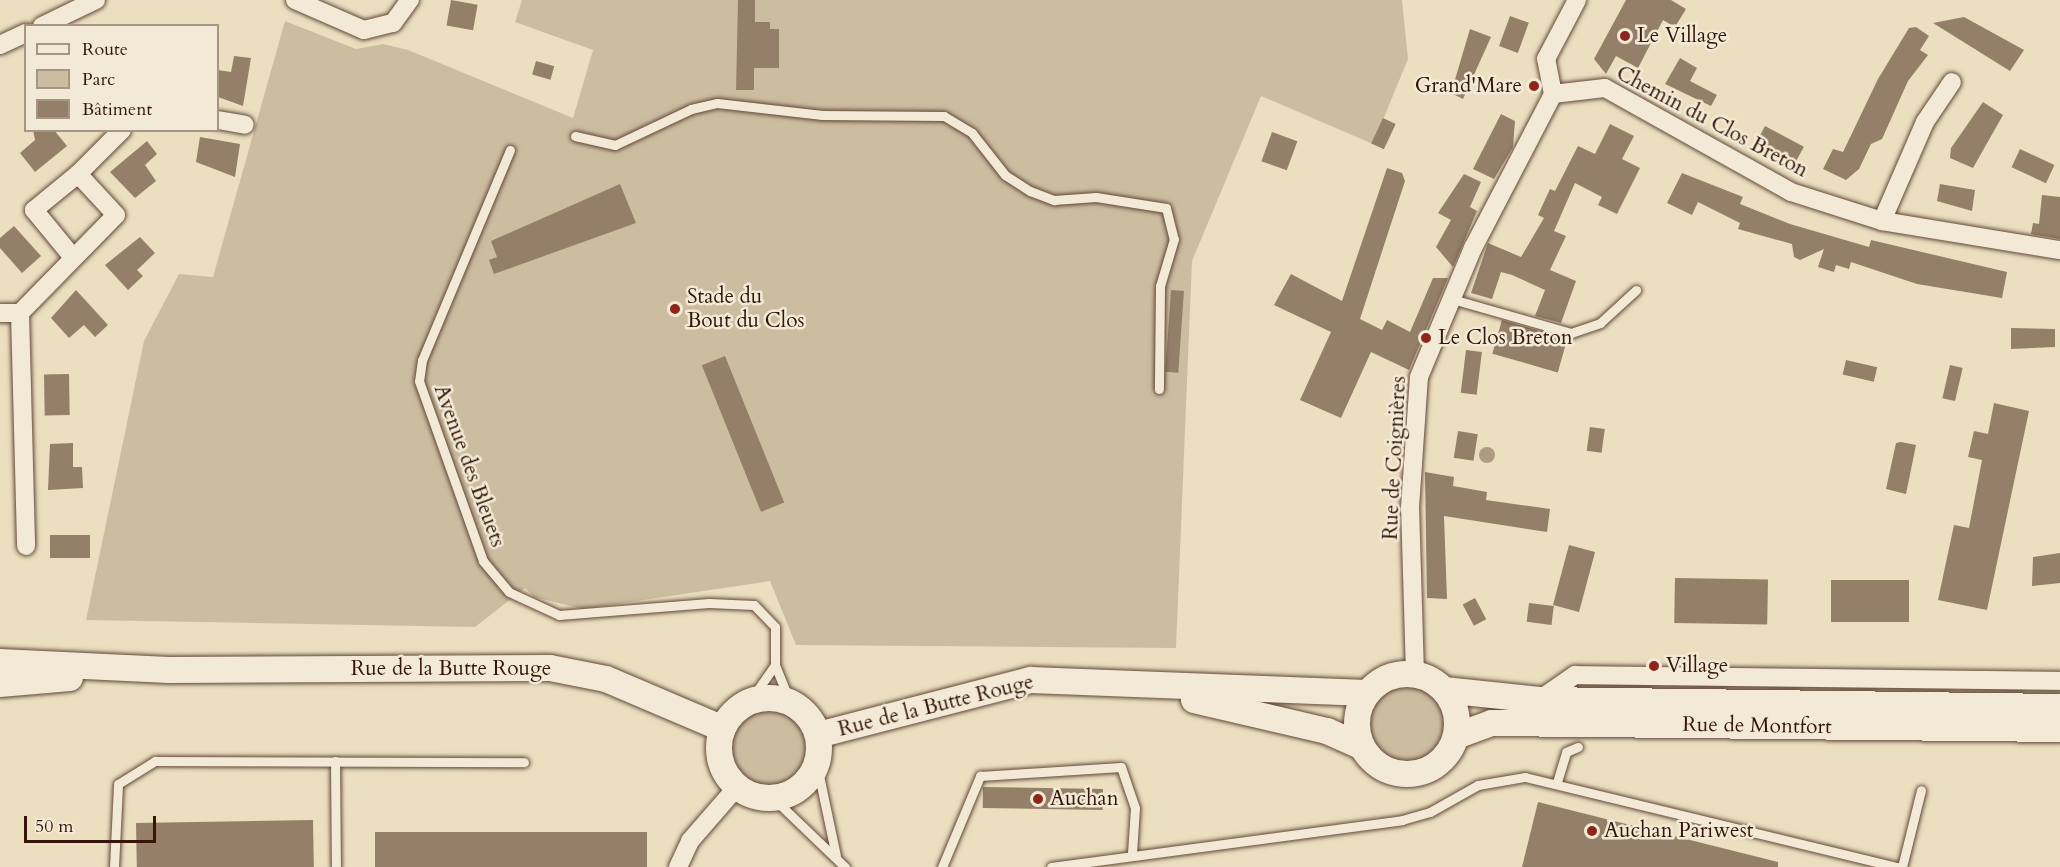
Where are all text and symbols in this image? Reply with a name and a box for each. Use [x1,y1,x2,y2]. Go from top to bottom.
place label: Le Village [1637,23,1727,49]
legend [24,24,219,132]
marker: Le Village [1618,29,1632,43]
text: Route [82,37,128,62]
street label: Chemin du Clos Breton [1612,61,1812,183]
text: Parc [82,67,115,92]
place label: Grand'Mare [1415,73,1522,99]
marker: Grand'Mare [1527,79,1541,93]
text: Bâtiment [82,97,152,122]
place label: Stade du Bout du Clos [687,284,805,334]
marker: Stade du Bout du Clos [668,302,682,316]
place label: Le Clos Breton [1438,325,1573,351]
marker: Le Clos Breton [1419,331,1433,345]
street label: Rue de Coignières [1378,375,1412,541]
street label: Avenue des Bleuets [428,381,510,551]
place label: Village [1666,653,1728,679]
street label: Rue de la Butte Rouge [351,656,551,682]
marker: Village [1647,659,1661,673]
street label: Rue de la Butte Rouge [836,670,1036,742]
street label: Rue de Montfort [1682,712,1832,740]
place label: Auchan [1050,786,1119,812]
marker: Auchan [1031,792,1045,806]
scale bar [27,804,159,842]
text: 50 m [35,814,74,839]
place label: Auchan Pariwest [1604,818,1753,844]
marker: Auchan Pariwest [1585,824,1599,838]

